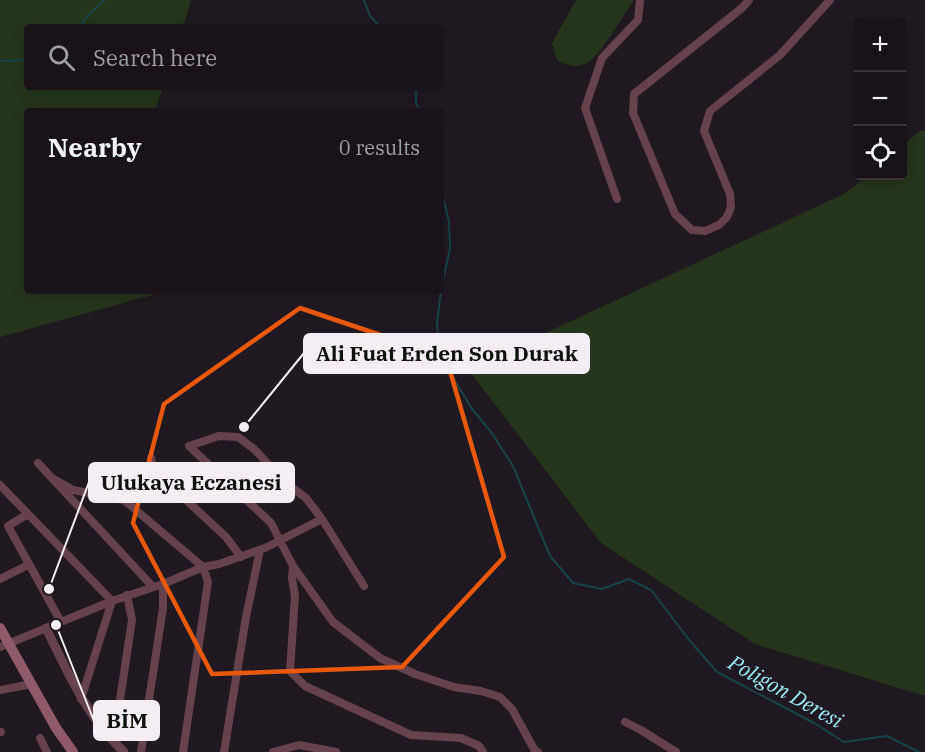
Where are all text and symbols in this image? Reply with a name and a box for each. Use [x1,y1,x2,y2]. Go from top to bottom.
map controls [853,18,907,180]
button: + [853,18,907,72]
search box [24,24,444,90]
icon: search [45,41,78,74]
text: Search here [93,43,217,72]
button: − [853,72,907,126]
button: locate [853,126,907,180]
text: Nearby [48,130,142,164]
text: 0 results [339,134,420,161]
callout: Ali Fuat Erden Son Durak [304,334,589,373]
text: Ali Fuat Erden Son Durak [316,339,578,367]
callout: Ulukaya Eczanesi [89,463,294,502]
text: Ulukaya Eczanesi [100,468,282,496]
water label: Poligon Deresi [723,648,849,734]
callout: BİM [94,701,159,740]
text: BİM [106,706,148,734]

